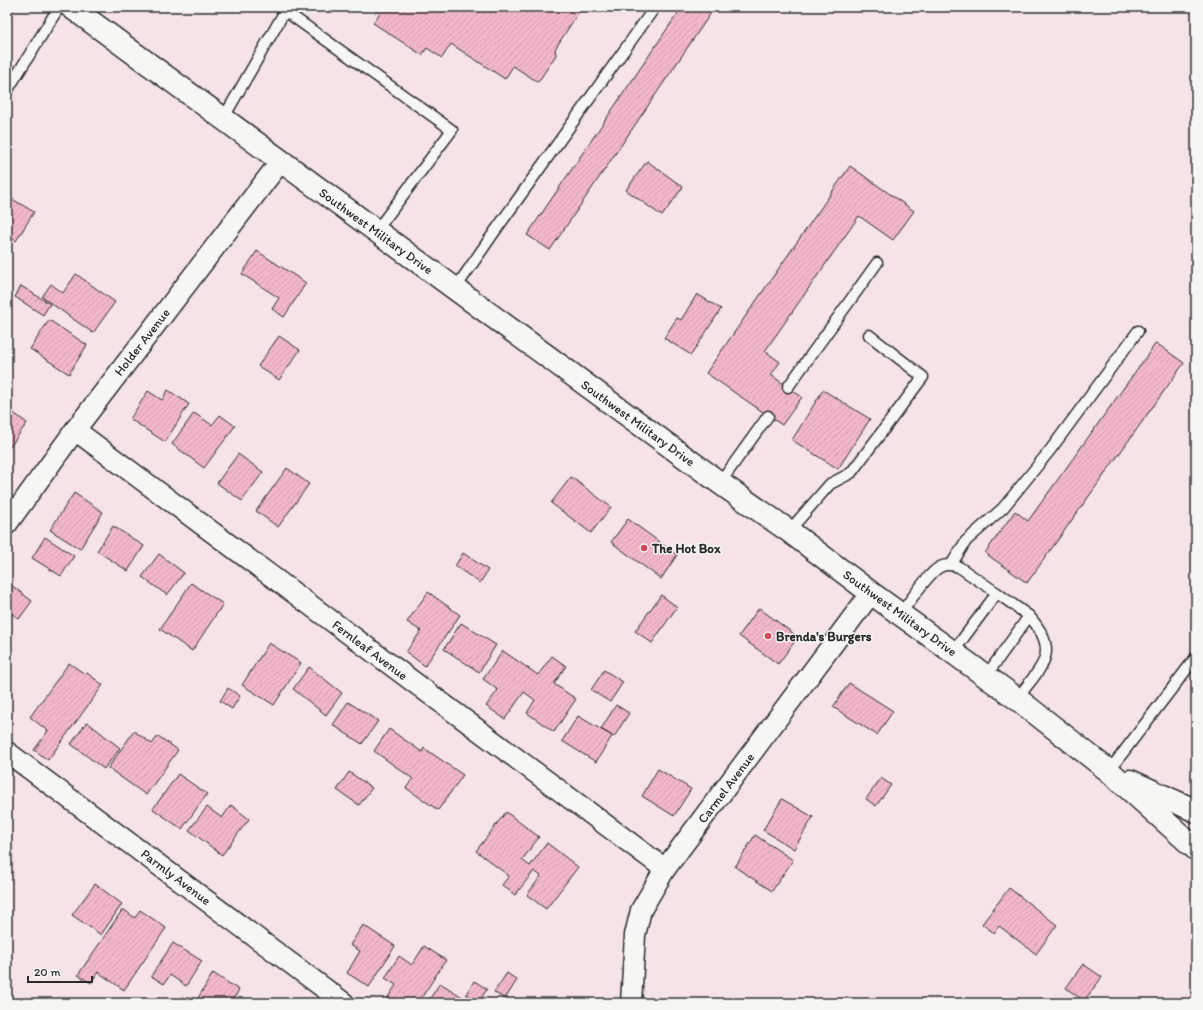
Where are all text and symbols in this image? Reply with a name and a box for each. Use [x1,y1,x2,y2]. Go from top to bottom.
street label: Southwest Military Drive [316,185,436,277]
street label: Holder Avenue [111,305,173,379]
street label: Southwest Military Drive [578,377,698,469]
place label: The Hot Box [651,541,721,556]
marker: The Hot Box [639,543,649,553]
street label: Southwest Military Drive [840,567,960,659]
street label: Fernleaf Avenue [329,617,411,683]
place label: Brenda's Burgers [776,629,872,645]
marker: Brenda's Burgers [763,631,773,641]
street label: Carmel Avenue [695,750,757,826]
street label: Parmly Avenue [138,846,214,908]
scale bar [28,958,92,984]
text: 20 m [34,965,61,979]

